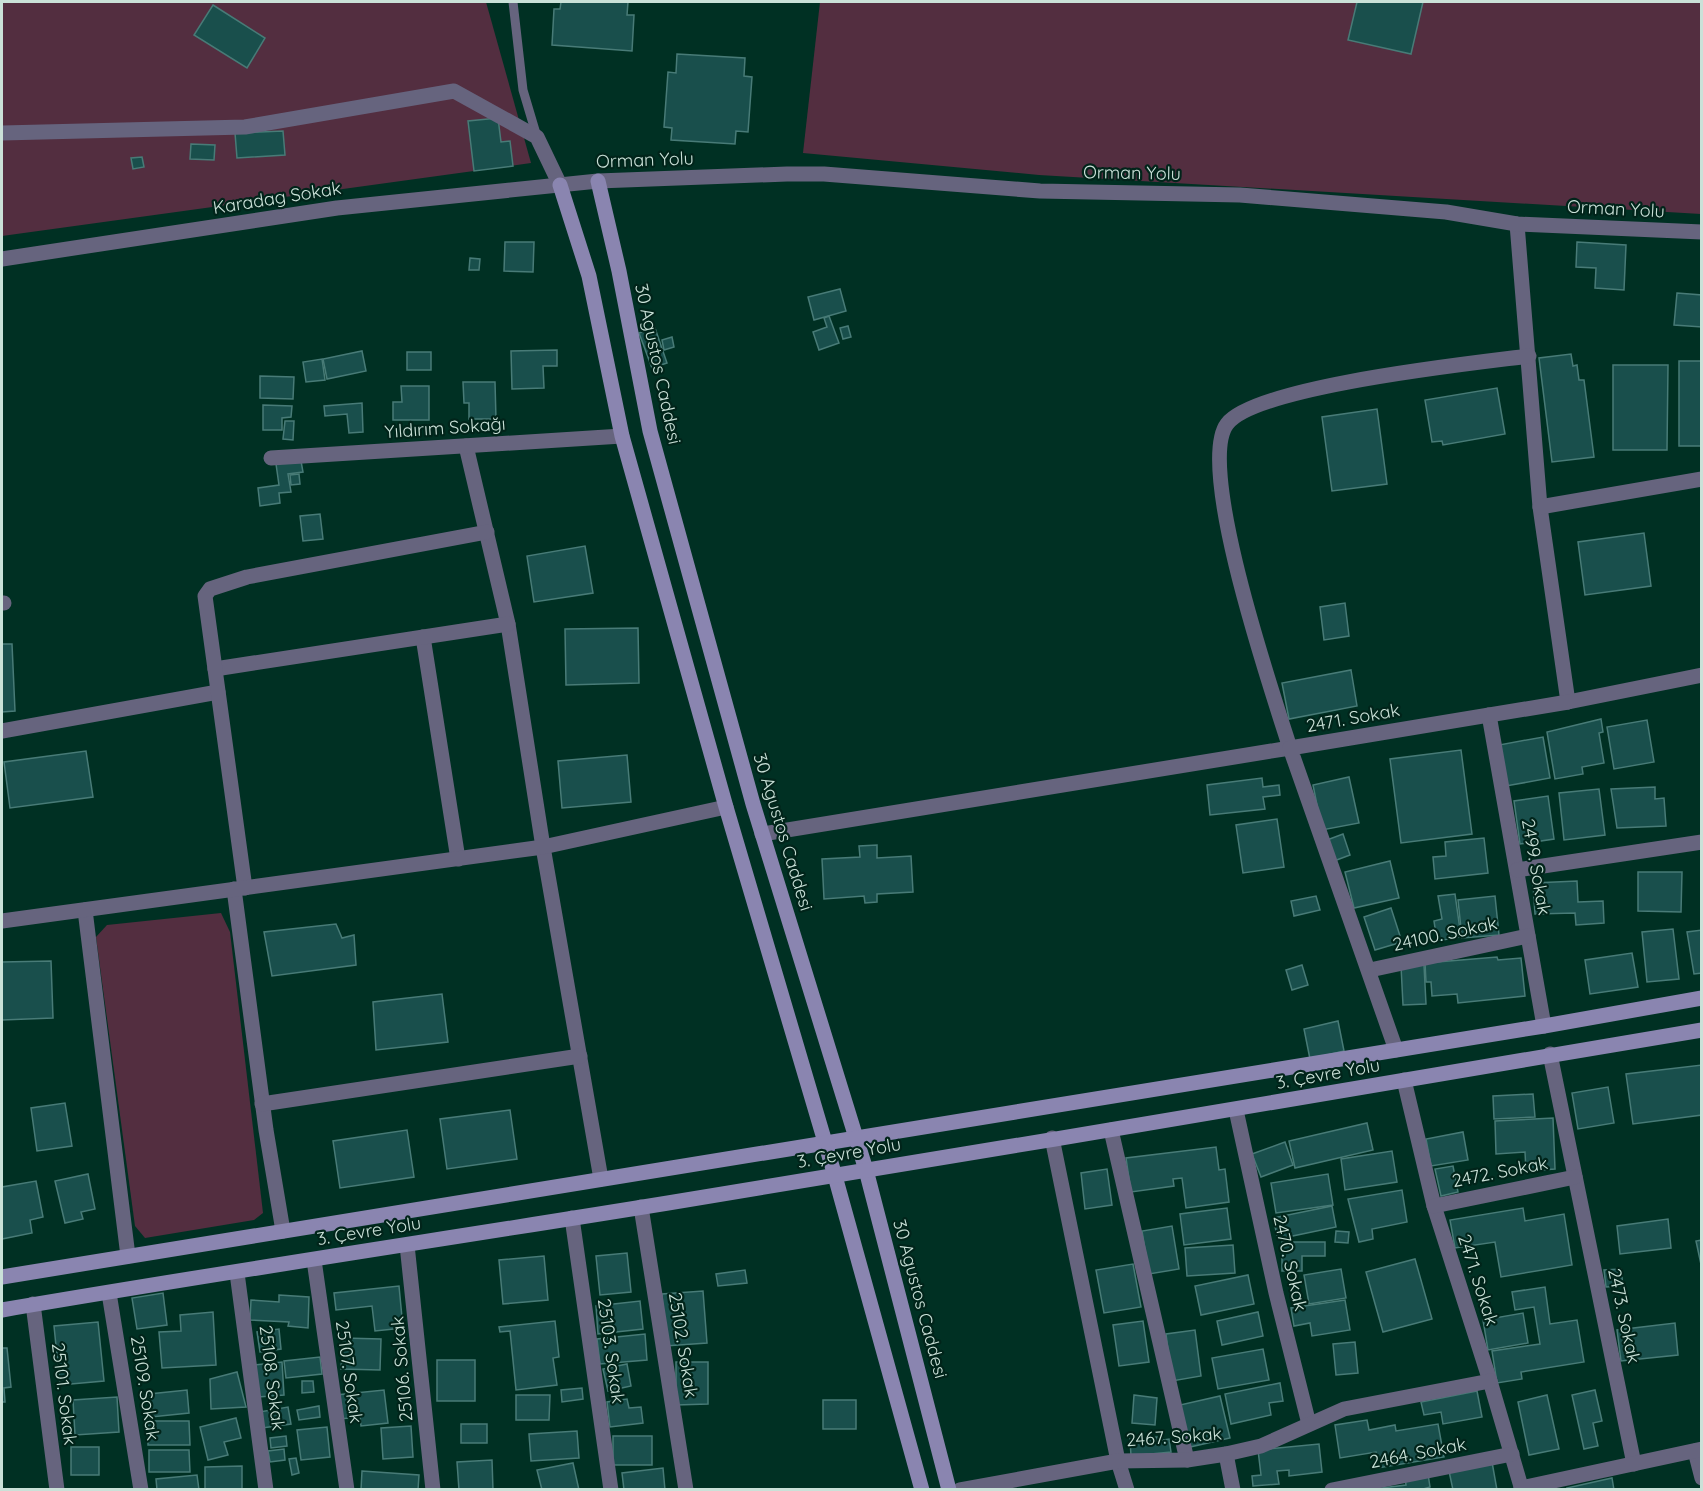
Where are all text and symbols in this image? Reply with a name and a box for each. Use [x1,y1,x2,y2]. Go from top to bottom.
street label: Orman Yolu [596,146,694,173]
street label: Orman Yolu [1083,160,1181,185]
street label: Karadag Sokak [211,176,343,219]
street label: Orman Yolu [1567,194,1665,223]
street label: 30 Agustos Caddesi [630,281,687,446]
street label: Yıldırım Sokağı [384,412,506,443]
street label: 2471. Sokak [1304,698,1402,737]
street label: 30 Agustos Caddesi [749,750,818,913]
street label: 2499. Sokak [1517,817,1556,917]
street label: 24100. Sokak [1390,911,1499,956]
street label: 3. Çevre Yolu [1274,1053,1382,1094]
street label: 3. Çevre Yolu [795,1132,903,1173]
street label: 2472. Sokak [1450,1151,1550,1192]
street label: 3. Çevre Yolu [315,1211,423,1250]
street label: 2470. Sokak [1268,1213,1313,1313]
street label: 30 Agustos Caddesi [888,1217,953,1381]
street label: 2471. Sokak [1453,1231,1504,1328]
street label: 2473. Sokak [1603,1266,1646,1366]
street label: 25102. Sokak [664,1291,703,1399]
street label: 25103. Sokak [593,1297,630,1405]
street label: 25106. Sokak [385,1315,418,1423]
street label: 25107. Sokak [331,1319,368,1425]
street label: 25108. Sokak [255,1324,290,1432]
street label: 25109. Sokak [126,1334,165,1442]
street label: 25101. Sokak [47,1341,82,1446]
street label: 2467. Sokak [1125,1422,1223,1451]
street label: 2464. Sokak [1368,1432,1468,1473]

